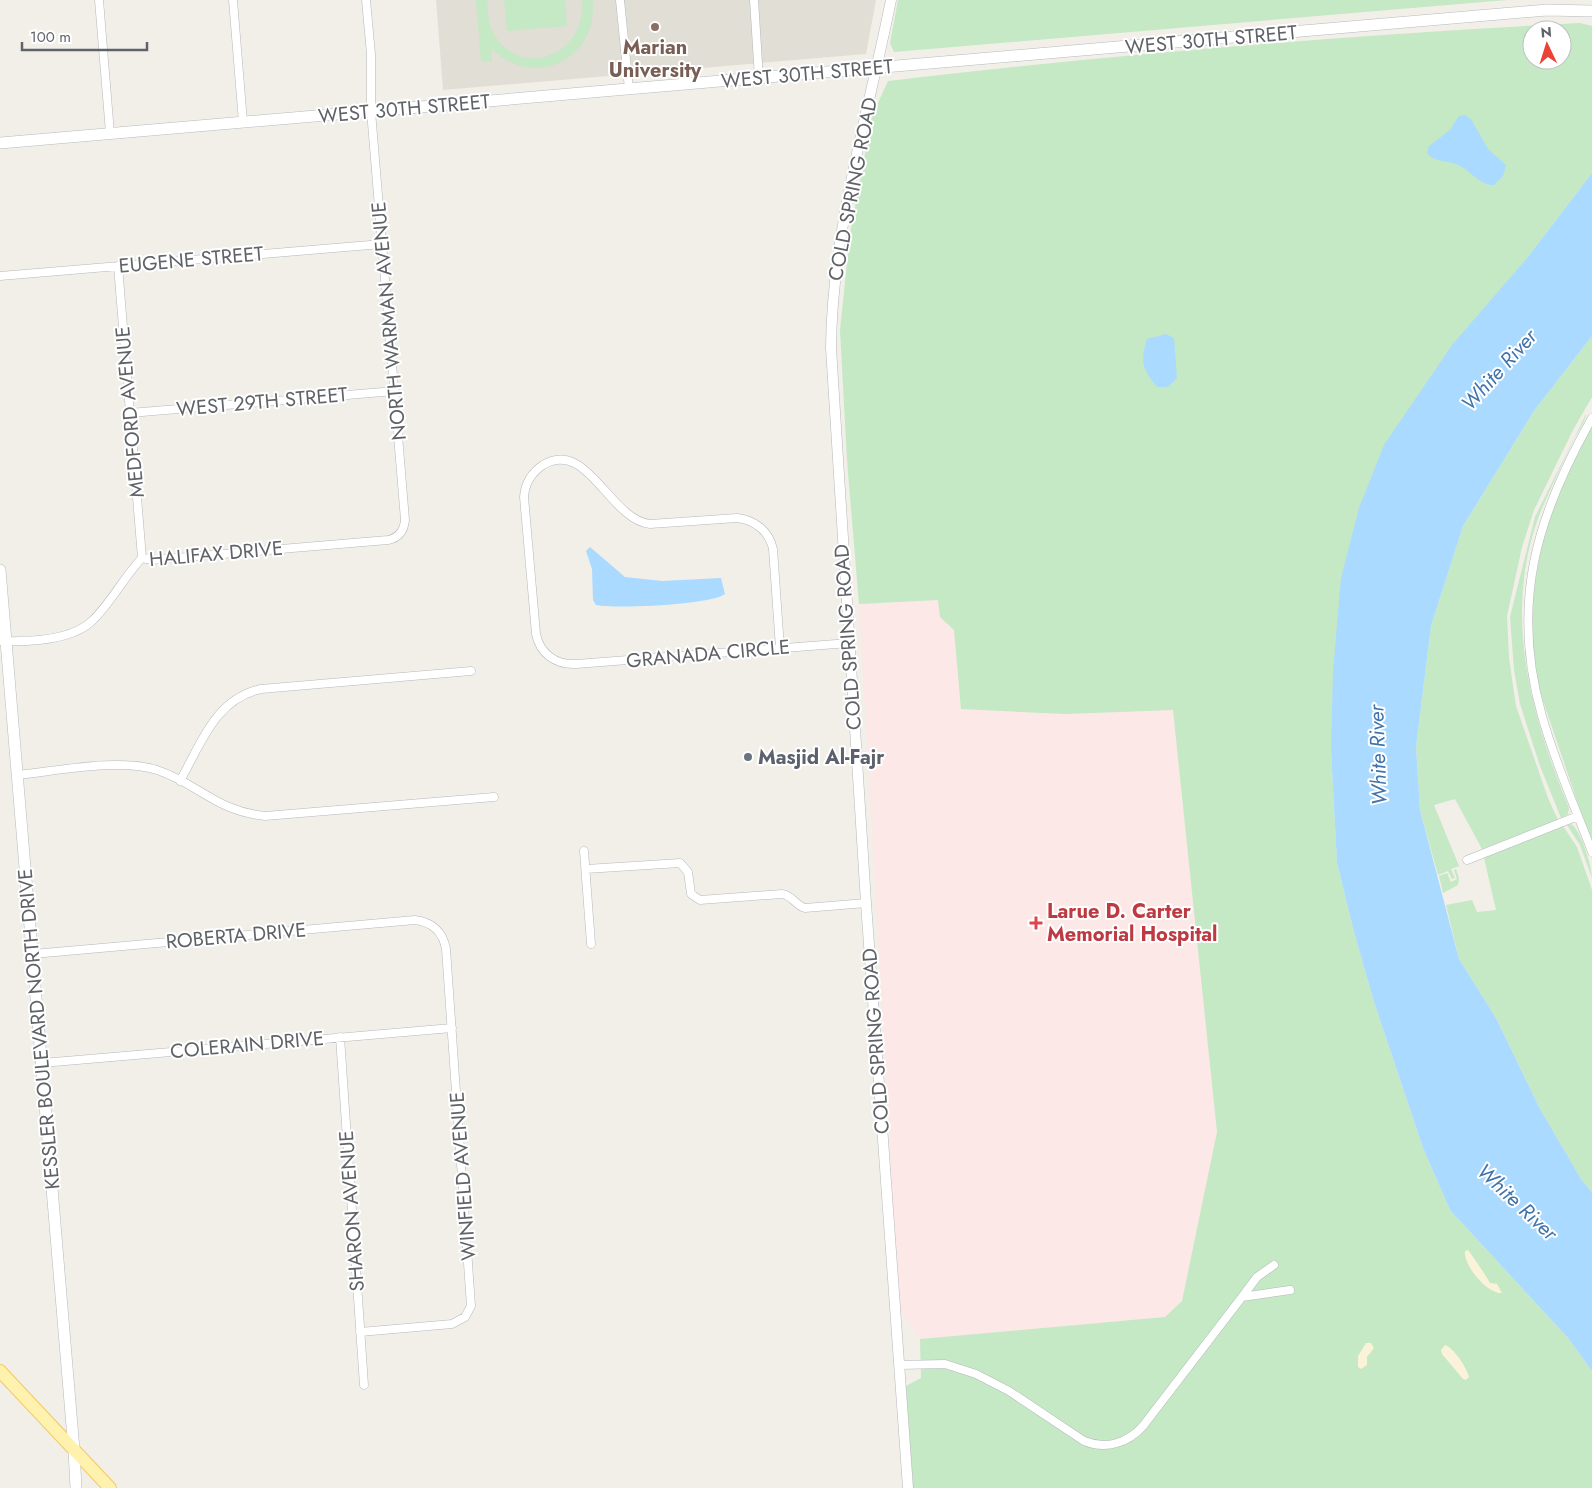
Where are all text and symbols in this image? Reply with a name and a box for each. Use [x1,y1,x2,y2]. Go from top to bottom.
street label: WEST 30TH STREET [1124,18,1299,62]
scale bar [22,20,148,52]
north arrow [1522,20,1572,70]
marker: Marian University [649,21,661,33]
text: N [1540,22,1552,42]
text: 100 m [30,26,71,48]
place label: Marian University [609,33,702,85]
street label: WEST 30TH STREET [720,52,895,96]
street label: WEST 30TH STREET [317,87,492,131]
street label: COLD SPRING ROAD [821,95,885,283]
street label: NORTH WARMAN AVENUE [364,200,414,442]
street label: EUGENE STREET [117,239,265,281]
water label: White River [1454,322,1545,417]
street label: MEDFORD AVENUE [108,325,152,499]
street label: WEST 29TH STREET [175,380,349,424]
street label: HALIFAX DRIVE [148,534,284,574]
street label: COLD SPRING ROAD [827,543,869,731]
street label: GRANADA CIRCLE [625,632,791,676]
water label: White River [1361,703,1395,806]
place label: Masjid Al-Fajr [758,743,885,772]
marker: Masjid Al-Fajr [742,751,754,763]
street label: KESSLER BOULEVARD NORTH DRIVE [11,867,67,1191]
place label: Larue D. Carter Memorial Hospital [1047,897,1217,949]
street label: ROBERTA DRIVE [165,915,307,957]
marker: Larue D. Carter Memorial Hospital [1029,916,1043,930]
street label: COLD SPRING ROAD [855,947,897,1135]
street label: COLERAIN DRIVE [169,1024,325,1066]
street label: WINFIELD AVENUE [443,1091,483,1261]
street label: SHARON AVENUE [332,1129,372,1293]
water label: White River [1470,1157,1565,1248]

